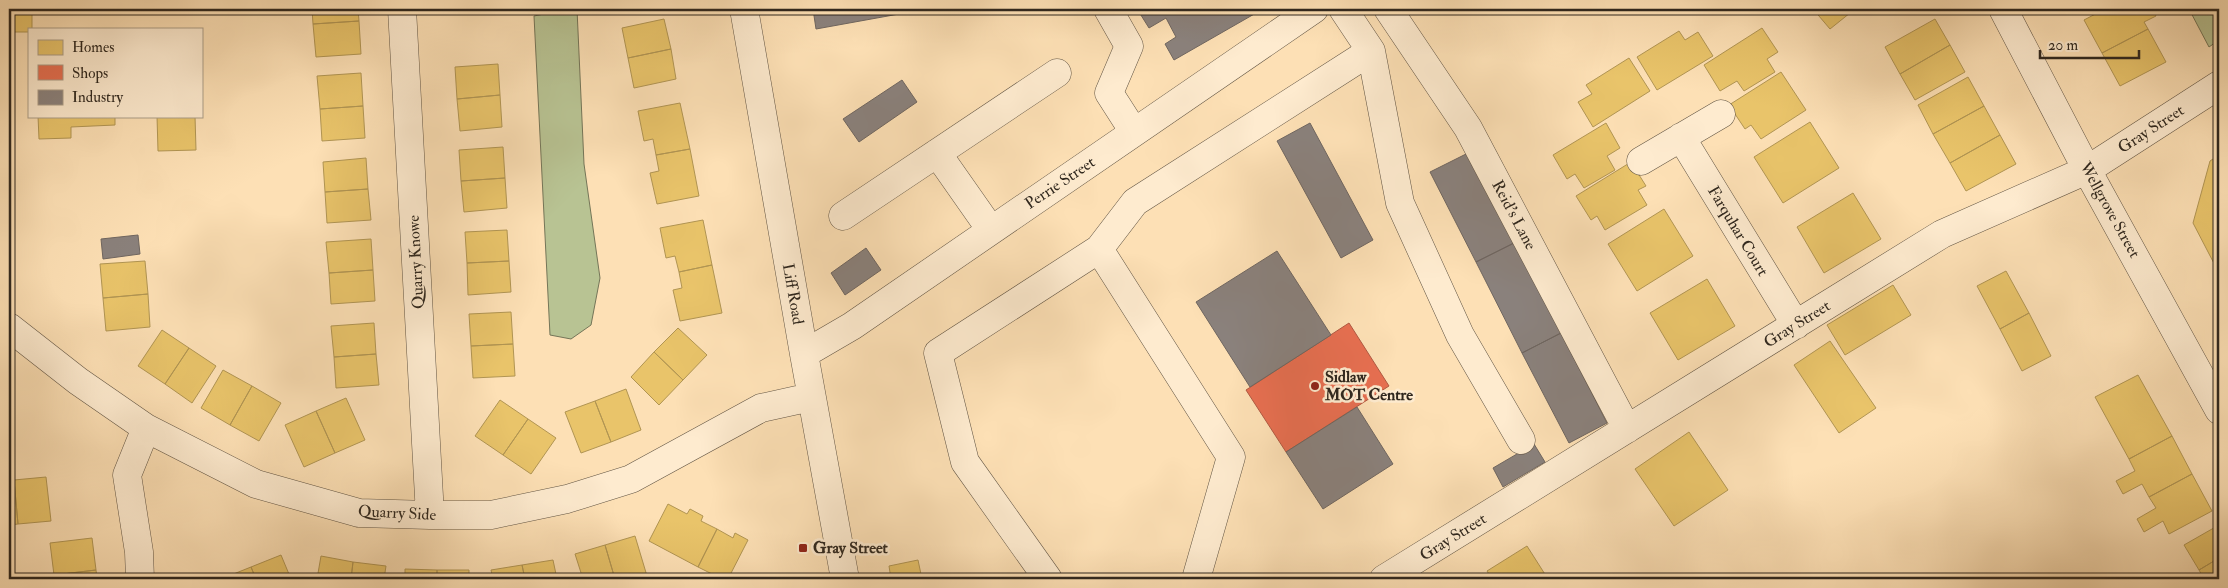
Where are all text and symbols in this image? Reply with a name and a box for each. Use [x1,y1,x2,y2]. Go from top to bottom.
legend [28,28,202,118]
scale bar [2040,28,2139,60]
text: 20 m [2048,36,2078,55]
text: Homes [72,38,114,57]
text: Shops [72,64,108,84]
text: Industry [72,88,123,107]
street label: Gray Street [2114,100,2188,158]
street label: Perrie Street [1021,152,1099,214]
street label: Wellgrove Street [2075,158,2145,261]
street label: Reid's Lane [1487,177,1541,253]
street label: Farquhar Court [1703,182,1773,280]
street label: Quarry Knowe [404,214,428,310]
street label: Liff Road [778,262,808,326]
street label: Gray Street [1760,296,1834,352]
place label: Sidlaw MOT Centre [1324,367,1413,405]
marker: Sidlaw MOT Centre [1309,380,1321,392]
street label: Quarry Side [357,501,437,525]
street label: Gray Street [1416,509,1490,565]
place label: Gray Street [813,538,889,559]
marker: Gray Street [797,542,809,554]

